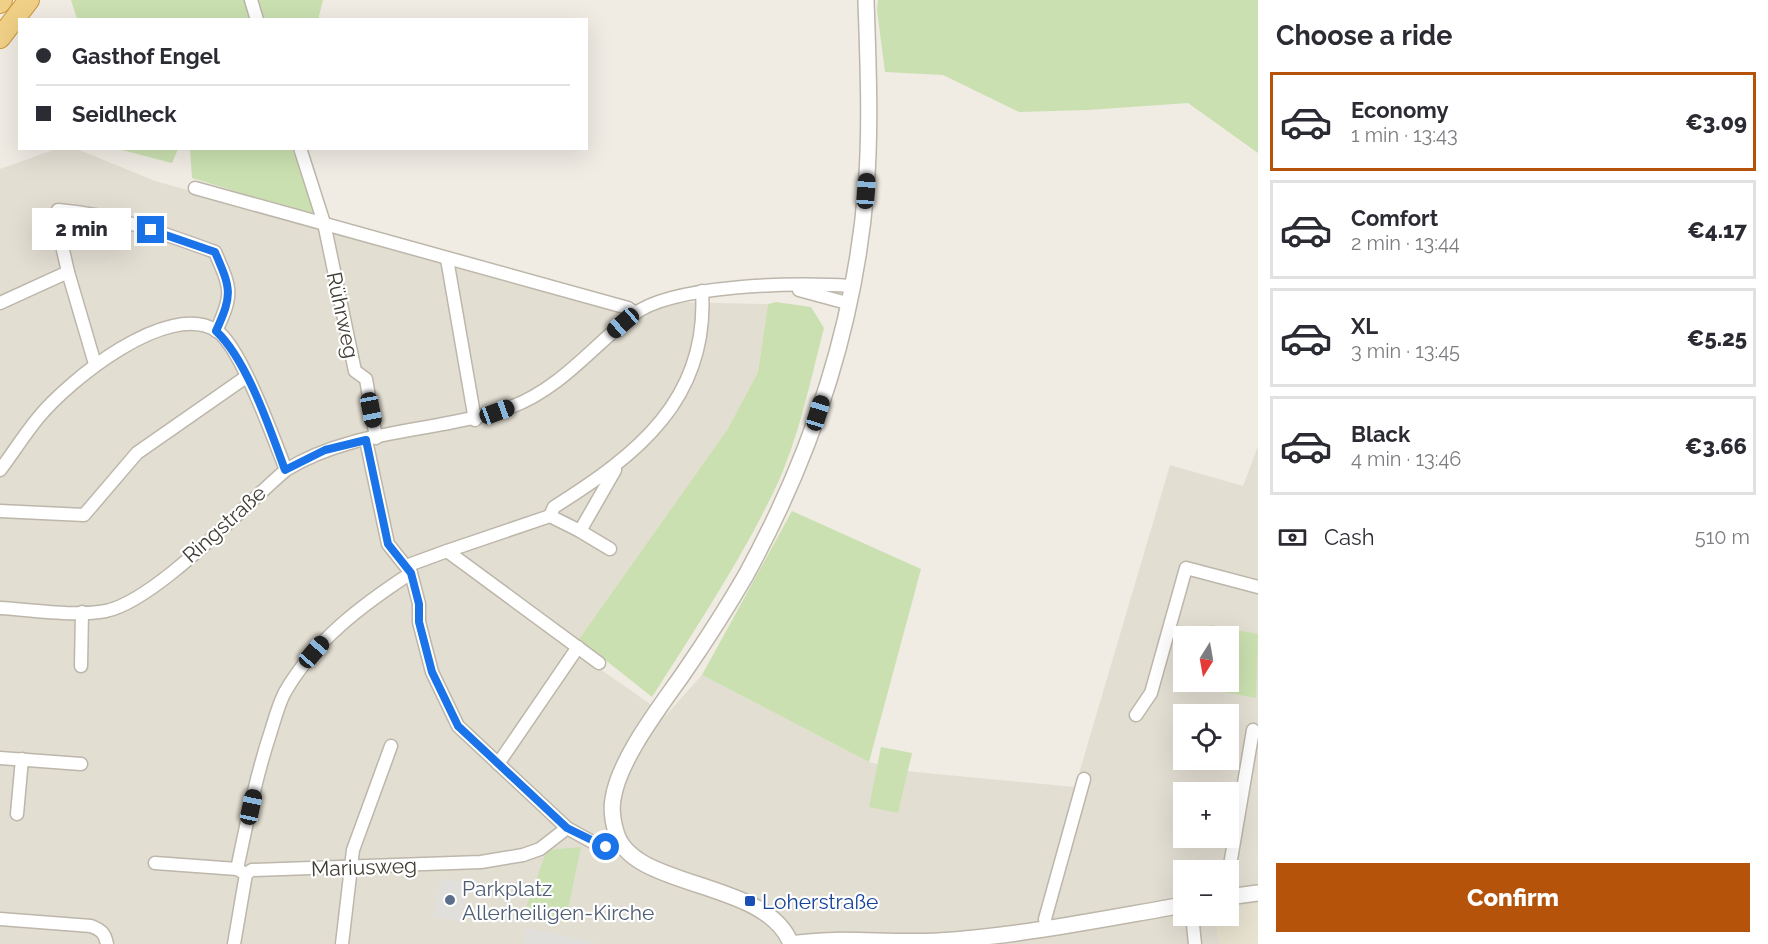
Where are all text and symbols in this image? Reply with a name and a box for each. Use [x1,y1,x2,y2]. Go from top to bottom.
text: Choose a ride [1276,20,1452,51]
text: Gasthof Engel [72,43,220,69]
icon: car [1279,95,1333,149]
text: Economy [1351,97,1449,123]
text: Seidlheck [72,101,177,127]
text: €3.09 [1685,109,1747,135]
text: 1 min · 13:43 [1351,123,1458,147]
car [856,172,876,210]
icon: car [1279,203,1333,257]
text: Comfort [1351,205,1438,231]
callout: 2 min [31,209,130,251]
route end [137,216,164,243]
text: 2 min [55,217,108,241]
text: €4.17 [1687,217,1747,243]
text: 2 min · 13:44 [1351,231,1460,255]
street label: Rührweg [322,270,364,360]
car [604,304,642,342]
icon: car [1279,311,1333,365]
text: XL [1351,313,1378,339]
text: €5.25 [1687,325,1747,351]
text: 3 min · 13:45 [1351,339,1460,363]
car [359,391,383,429]
car [804,393,832,433]
car [477,397,517,427]
icon: car [1279,419,1333,473]
text: Black [1351,421,1410,447]
text: €3.66 [1685,433,1747,459]
text: 4 min · 13:46 [1351,447,1461,471]
street label: Ringstraße [177,480,271,568]
icon: cash [1276,521,1309,554]
text: Cash [1324,524,1375,550]
text: 510 m [1695,525,1750,549]
north arrow [1173,626,1239,692]
map controls [1173,626,1239,926]
car [295,633,333,671]
button: locate [1173,704,1239,770]
button: + [1173,782,1239,848]
car [238,788,264,826]
route start [592,833,619,860]
street label: Mariusweg [311,853,417,881]
button: − [1173,860,1239,926]
button: Confirm [1276,863,1750,932]
place label: Parkplatz Allerheiligen-Kirche [462,876,654,925]
place label: Loherstraße [762,889,878,914]
marker: Parkplatz Allerheiligen-Kirche [443,893,457,907]
marker: Loherstraße [743,894,757,908]

